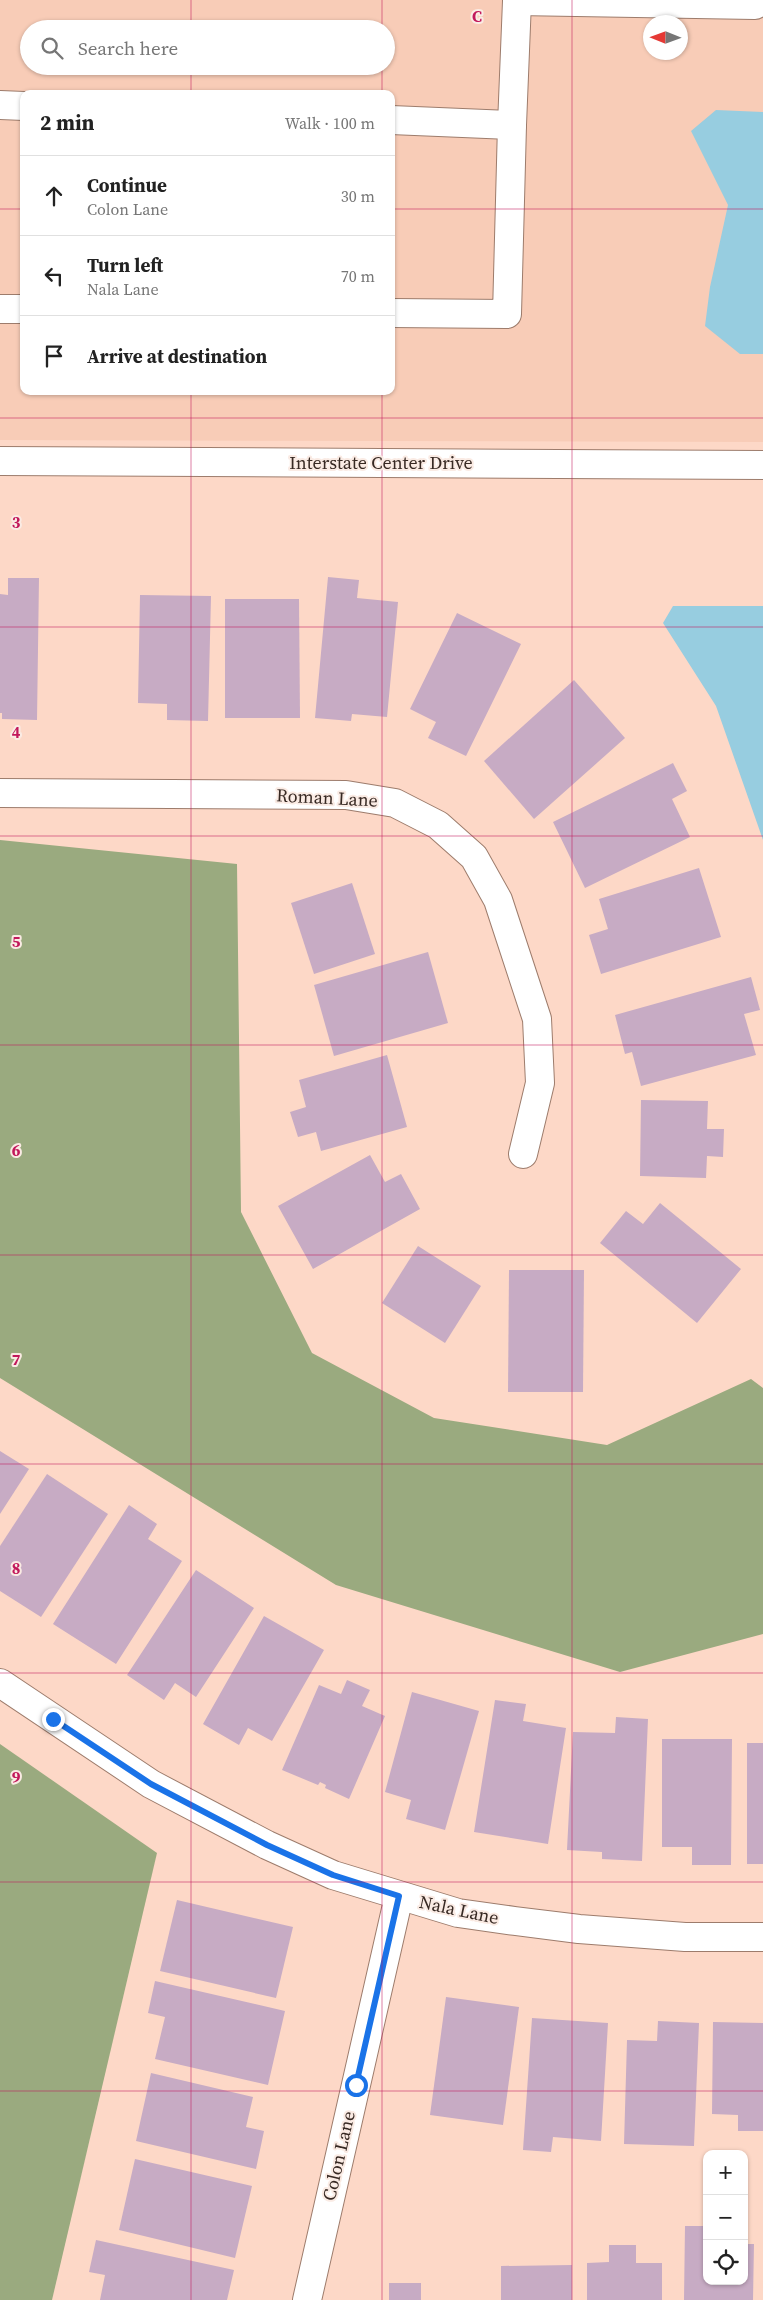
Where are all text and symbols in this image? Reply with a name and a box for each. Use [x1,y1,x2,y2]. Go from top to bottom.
text: C [472,5,482,27]
north arrow [643,15,688,60]
search box [20,20,395,75]
icon: search [38,34,66,62]
text: Search here [78,35,178,61]
text: 2 min [40,108,95,137]
text: Walk · 100 m [285,112,375,134]
text: Continue [87,172,167,198]
icon: ahead [40,182,68,210]
text: 30 m [341,185,375,207]
text: Colon Lane [87,198,168,220]
text: Turn left [87,252,163,278]
icon: left [40,262,68,290]
text: 70 m [341,265,375,287]
text: Nala Lane [87,278,159,300]
icon: arrive [40,342,68,370]
text: Arrive at destination [87,343,267,369]
street label: Interstate Center Drive [289,450,473,475]
text: 3 [12,511,21,533]
text: 4 [12,721,21,743]
street label: Roman Lane [276,782,378,813]
text: 5 [12,930,21,952]
text: 6 [12,1139,21,1161]
text: 7 [12,1348,21,1370]
text: 8 [12,1557,20,1579]
route end [42,1708,65,1731]
text: 9 [12,1766,21,1788]
street label: Nala Lane [417,1889,501,1930]
route start [345,2074,368,2097]
street label: Colon Lane [316,2109,361,2203]
map controls [703,2150,748,2285]
button: + [703,2150,748,2195]
button: − [703,2195,748,2240]
button: locate [703,2240,748,2285]

